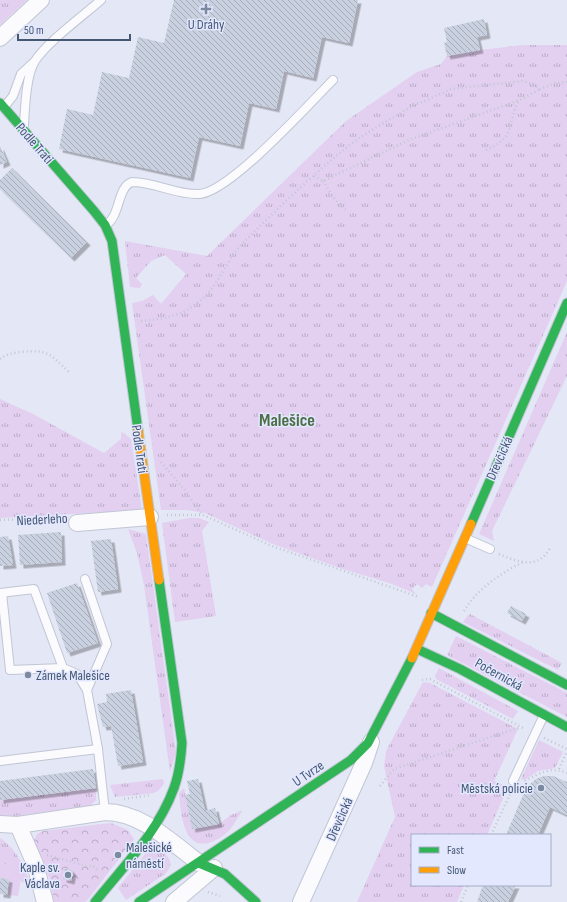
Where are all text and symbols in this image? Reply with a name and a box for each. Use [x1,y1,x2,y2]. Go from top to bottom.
marker: U Dráhy [201,4,211,14]
scale bar [18,16,130,42]
place label: U Dráhy [188,16,225,33]
text: 50 m [24,23,44,38]
street label: Podle Trati [12,119,57,167]
district label: Malešice [259,410,315,431]
street label: Podle Trati [128,424,151,474]
street label: Dřevčická [482,434,517,483]
street label: Niederleho [16,510,68,529]
street label: Počernická [472,654,526,694]
place label: Zámek Malešice [36,667,110,684]
marker: Zámek Malešice [23,670,33,680]
street label: U Tvrze [289,757,327,790]
place label: Městská policie [461,780,533,797]
marker: Městská policie [536,783,546,793]
street label: Dřevčická [322,795,357,844]
legend [411,834,551,886]
place label: Malešické náměstí [126,839,172,872]
text: Fast [447,843,464,858]
marker: Malešické náměstí [113,850,123,860]
place label: Kaple sv. Václava [20,859,60,892]
text: Slow [447,863,466,878]
marker: Kaple sv. Václava [63,870,73,880]

